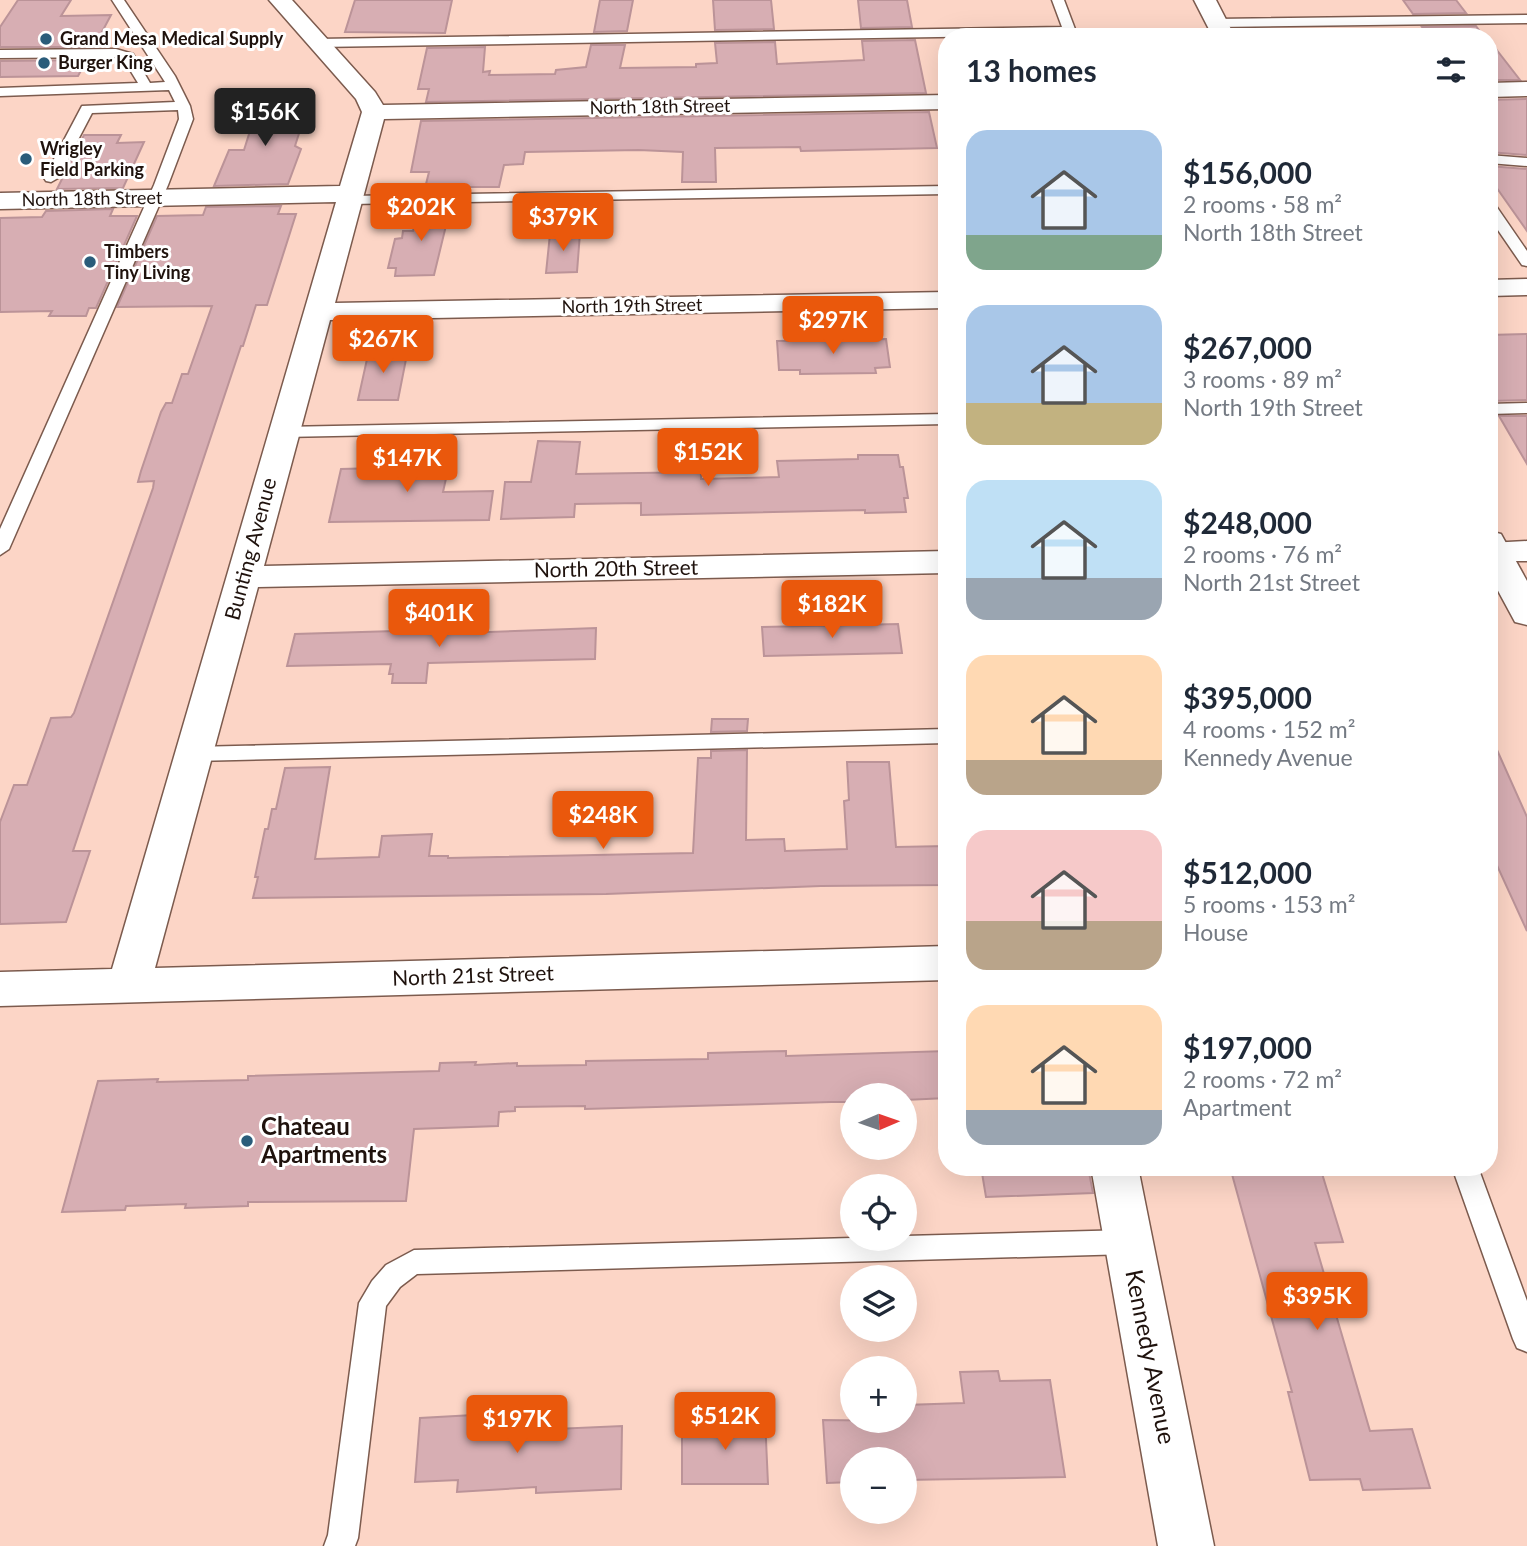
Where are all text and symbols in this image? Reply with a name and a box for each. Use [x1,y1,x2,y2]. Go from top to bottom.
place label: Grand Mesa Medical Supply [60,27,284,49]
marker: Grand Mesa Medical Supply [38,31,54,47]
place label: Burger King [58,51,153,73]
icon: filters [1432,51,1470,89]
text: 13 homes [966,52,1097,88]
marker: Burger King [36,55,52,71]
pin: $156K [216,88,314,148]
street label: North 18th Street [589,94,731,118]
text: $156K [230,97,300,125]
place label: Wrigley Field Parking [40,137,144,180]
marker: Wrigley Field Parking [18,151,34,167]
text: $156,000 [1183,154,1312,190]
icon: home [1022,158,1106,242]
pin: $202K [372,184,470,243]
street label: North 18th Street [21,186,163,210]
text: 2 rooms · 58 m² [1183,190,1342,218]
text: $202K [386,192,456,220]
pin: $379K [514,194,612,253]
text: $379K [528,202,598,230]
text: North 18th Street [1183,218,1363,246]
place label: Timbers Tiny Living [104,240,191,283]
marker: Timbers Tiny Living [82,254,98,270]
street label: North 19th Street [561,293,703,317]
pin: $297K [784,296,882,356]
text: $297K [798,305,868,333]
pin: $267K [334,316,432,375]
text: $267K [348,324,418,352]
text: $267,000 [1183,329,1312,365]
icon: home [1022,333,1106,417]
text: 3 rooms · 89 m² [1183,365,1342,393]
text: North 19th Street [1183,393,1363,421]
pin: $152K [659,428,757,488]
pin: $147K [358,434,456,494]
text: $152K [673,437,743,465]
text: $147K [372,443,442,471]
street label: Bunting Avenue [219,475,281,623]
text: $248,000 [1183,504,1312,540]
icon: home [1022,508,1106,592]
text: 2 rooms · 76 m² [1183,540,1342,568]
street label: North 20th Street [534,554,699,581]
text: North 21st Street [1183,568,1360,596]
pin: $182K [783,580,881,640]
text: $182K [797,589,867,617]
pin: $401K [390,590,488,649]
text: $401K [404,598,474,626]
text: $395,000 [1183,679,1312,715]
icon: home [1022,683,1106,767]
text: 4 rooms · 152 m² [1183,715,1355,743]
text: Kennedy Avenue [1183,743,1353,771]
pin: $248K [554,792,652,851]
text: $248K [568,800,638,828]
text: $512,000 [1183,854,1312,890]
icon: home [1022,858,1106,942]
text: 5 rooms · 153 m² [1183,890,1355,918]
text: House [1183,918,1248,946]
street label: North 21st Street [392,959,555,990]
text: $197,000 [1183,1029,1312,1065]
icon: home [1022,1033,1106,1117]
text: 2 rooms · 72 m² [1183,1065,1342,1093]
north arrow [840,1083,917,1160]
map controls [840,1083,917,1524]
text: Apartment [1183,1093,1291,1121]
place label: Chateau Apartments [260,1111,387,1168]
marker: Chateau Apartments [239,1133,255,1149]
button: locate [840,1174,917,1251]
button: layers [840,1265,917,1342]
street label: Kennedy Avenue [1120,1267,1183,1446]
pin: $395K [1268,1272,1366,1332]
text: $395K [1282,1281,1352,1309]
button: + [840,1356,917,1433]
pin: $512K [676,1392,774,1452]
pin: $197K [468,1396,566,1455]
text: $512K [690,1401,760,1429]
text: $197K [482,1404,552,1432]
button: − [840,1447,917,1524]

